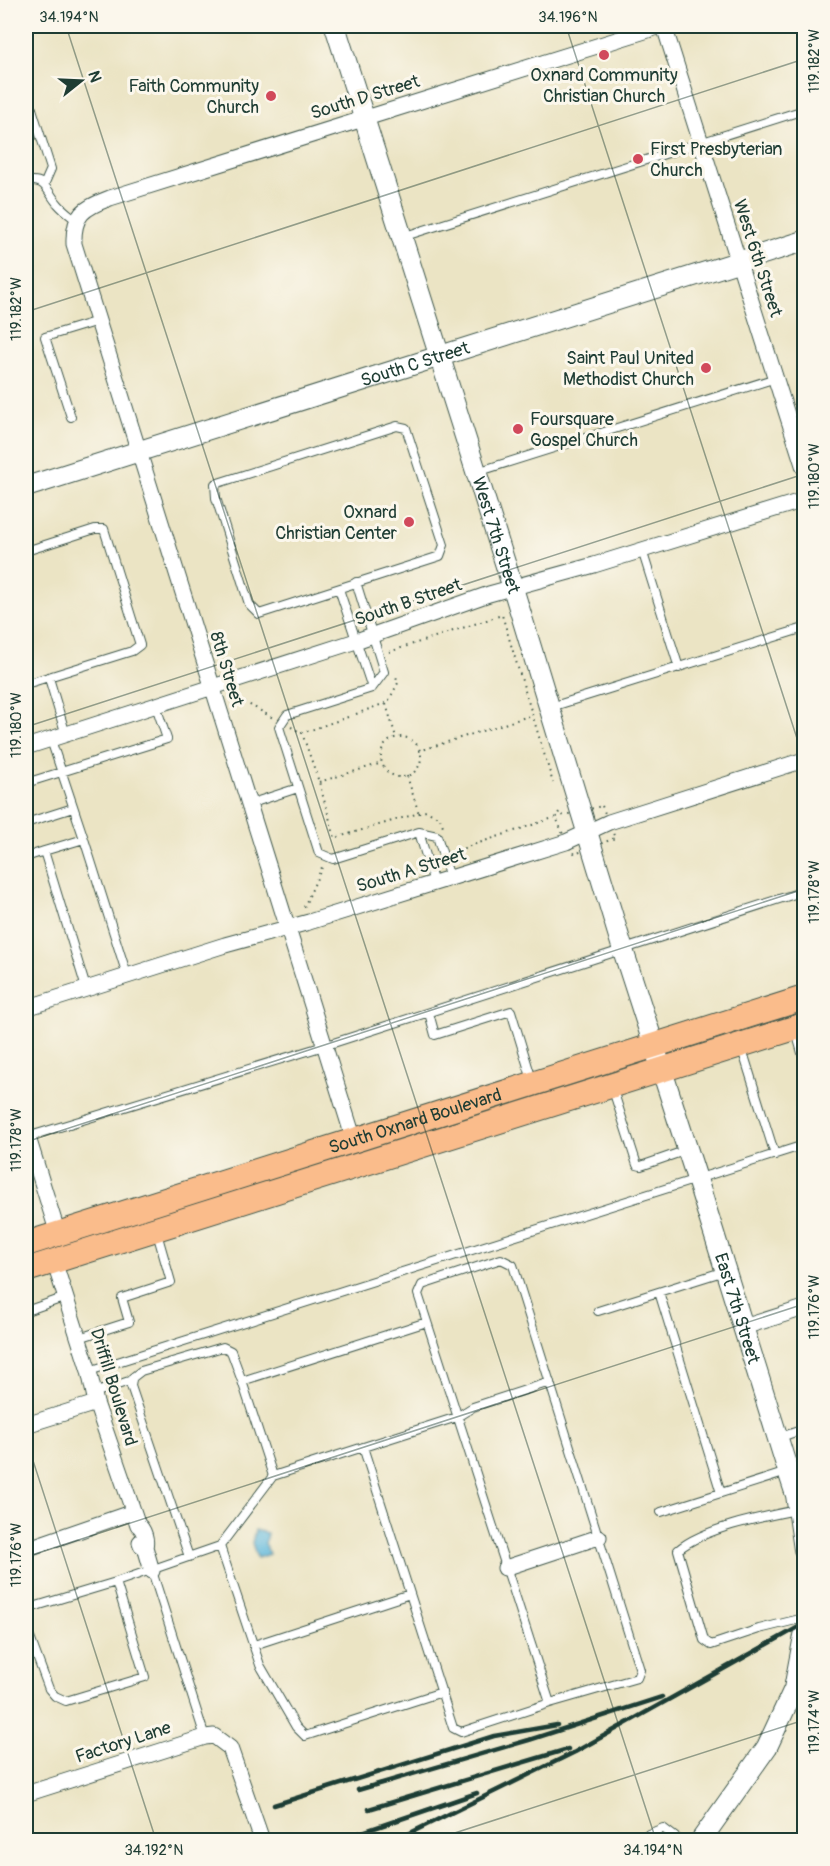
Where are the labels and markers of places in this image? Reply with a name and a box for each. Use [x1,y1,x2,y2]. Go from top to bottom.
marker: Oxnard Community Christian Church [597,48,611,62]
place label: Oxnard Community Christian Church [530,64,678,108]
place label: Faith Community Church [128,75,259,119]
marker: Faith Community Church [264,89,278,103]
place label: First Presbyterian Church [650,138,783,182]
marker: First Presbyterian Church [631,152,645,166]
place label: Saint Paul United Methodist Church [563,347,694,391]
marker: Saint Paul United Methodist Church [699,361,713,375]
place label: Foursquare Gospel Church [530,408,638,452]
marker: Foursquare Gospel Church [511,422,525,436]
place label: Oxnard Christian Center [275,501,398,545]
marker: Oxnard Christian Center [402,515,416,529]

